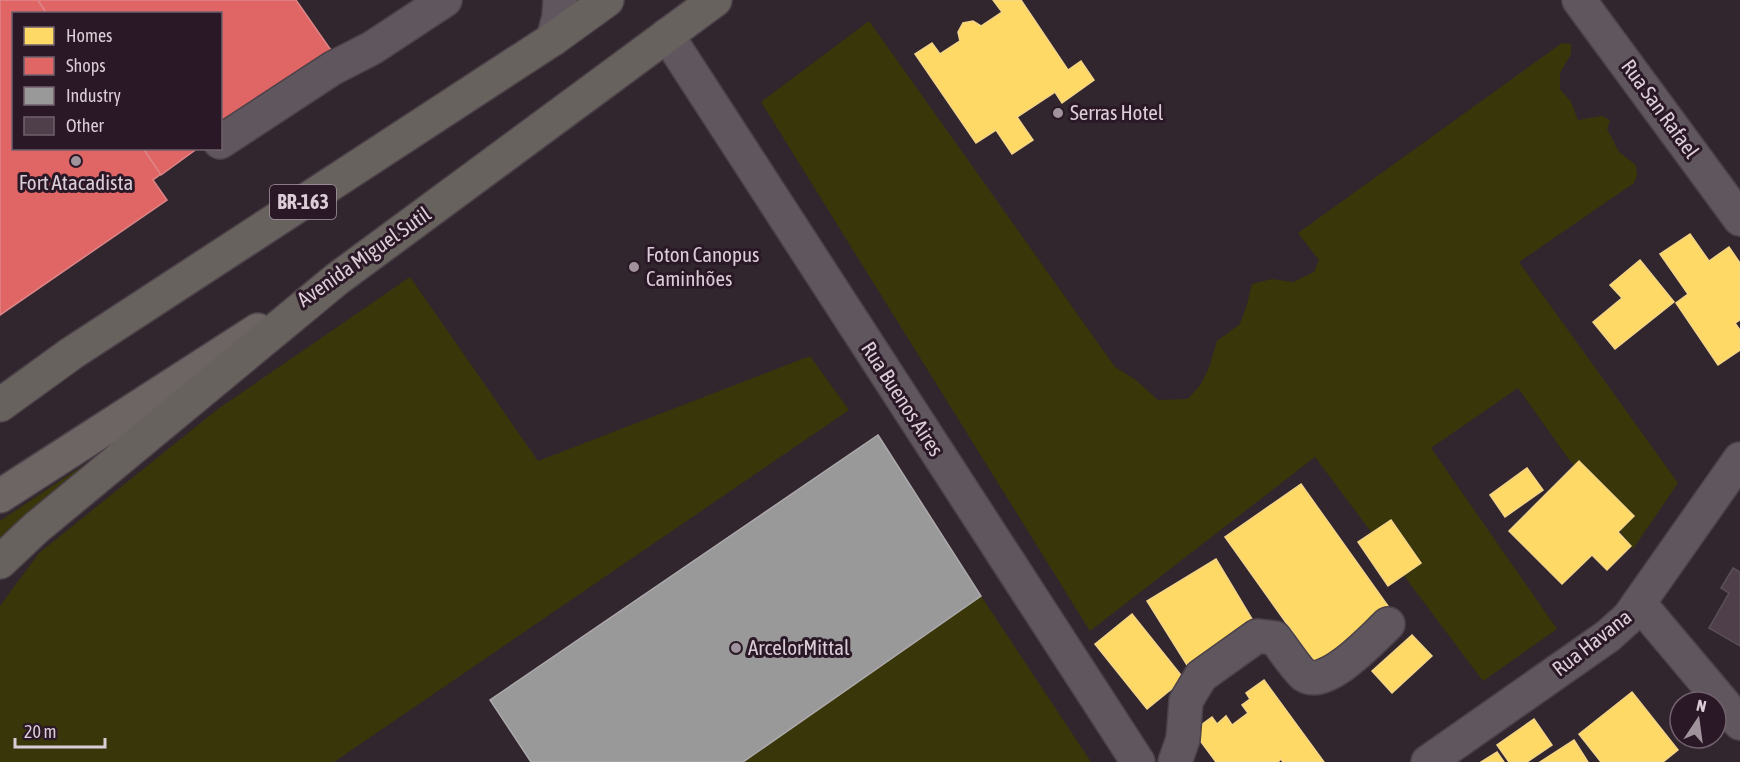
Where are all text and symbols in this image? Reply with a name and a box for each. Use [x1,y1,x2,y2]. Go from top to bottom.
legend [12,12,222,150]
text: Homes [66,25,112,46]
street label: Rua San Rafael [1617,54,1705,163]
text: Shops [66,55,106,76]
text: Industry [66,85,121,106]
place label: Serras Hotel [1070,100,1164,124]
marker: Serras Hotel [1051,106,1065,120]
text: Other [66,115,105,136]
marker: Fort Atacadista [69,154,83,168]
place label: Fort Atacadista [19,170,133,194]
road number: BR-163 [270,185,336,219]
street label: Avenida Miguel Sutil [292,201,435,311]
place label: Foton Canopus Caminhões [646,242,759,290]
marker: Foton Canopus Caminhões [627,260,641,274]
street label: Rua Buenos Aires [857,337,949,460]
street label: Rua Havana [1547,604,1636,680]
place label: ArcelorMittal [748,635,850,659]
marker: ArcelorMittal [729,641,743,655]
north arrow [1668,690,1728,750]
text: N [1695,696,1708,715]
scale bar [15,711,105,749]
text: 20 m [24,721,56,742]

